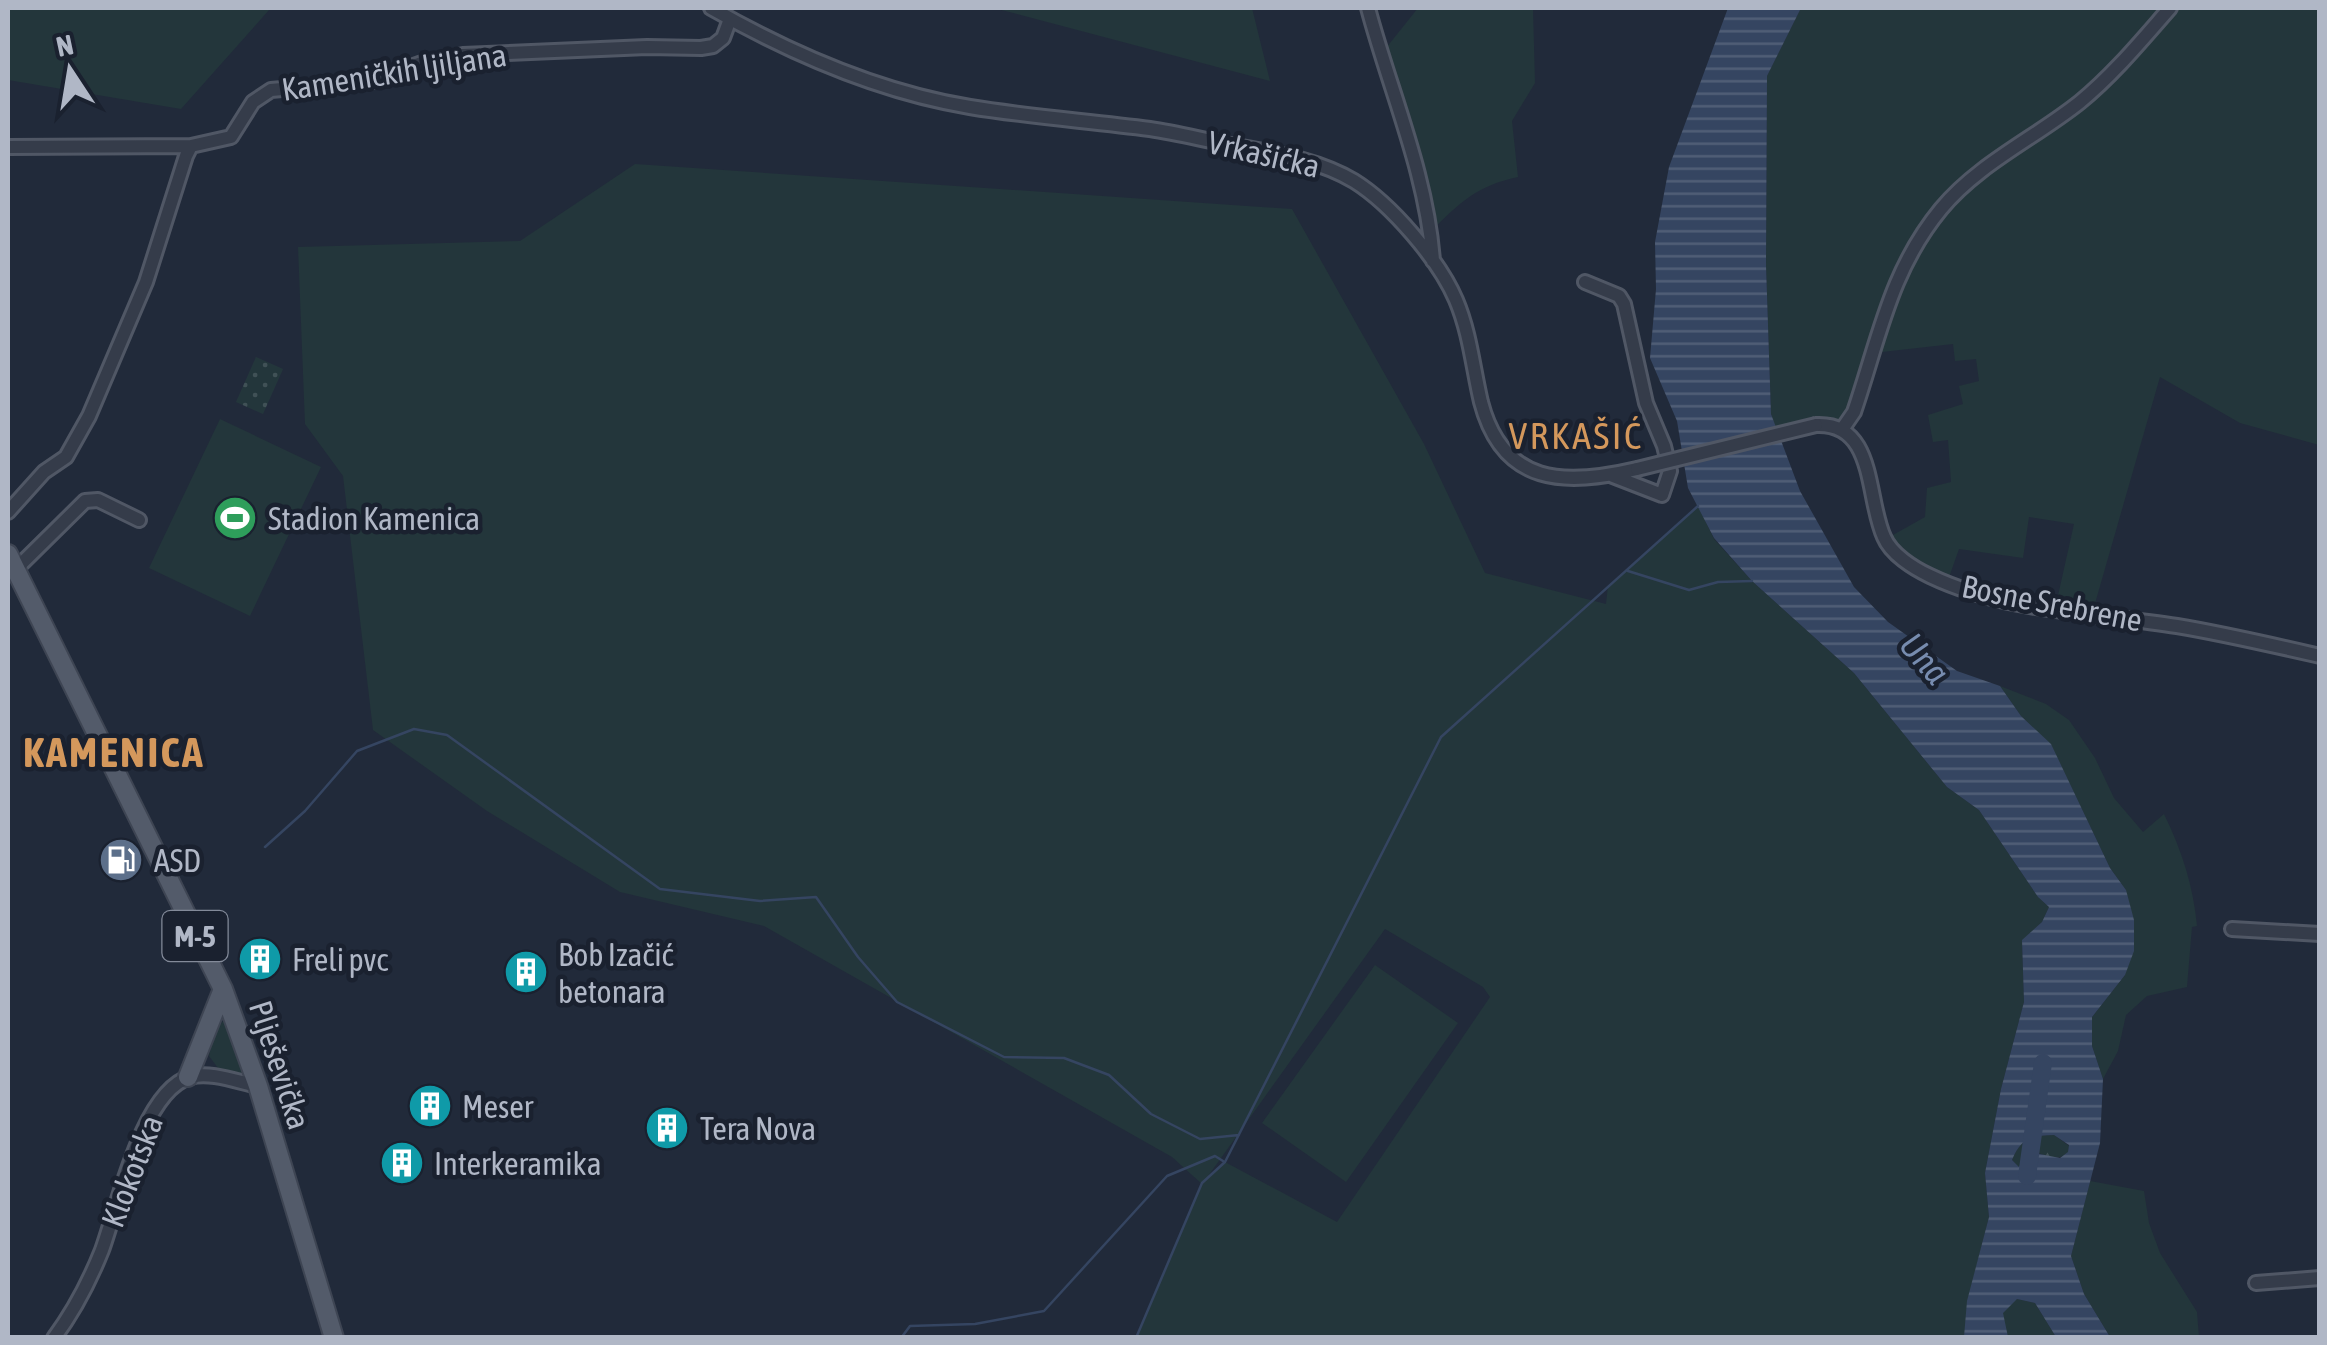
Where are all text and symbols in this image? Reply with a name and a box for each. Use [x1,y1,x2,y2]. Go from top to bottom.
north arrow [20,20,120,120]
text: N [53,28,76,63]
street label: Kameničkih ljiljana [279,36,509,108]
street label: Vrkašićka [1205,123,1323,185]
district label: VRKAŠIĆ [1508,414,1644,457]
sports icon: Stadion Kamenica [212,495,258,541]
place label: Stadion Kamenica [268,500,480,537]
street label: Bosne Srebrene [1959,567,2145,639]
water label: Una [1892,625,1958,691]
district label: KAMENICA [23,728,205,776]
fuel station icon: ASD [98,837,144,883]
place label: ASD [154,842,201,879]
road number: M-5 [162,911,228,961]
building icon: Freli pvc [237,936,283,982]
place label: Bob Izačić betonara [558,936,674,1010]
place label: Freli pvc [292,941,388,978]
building icon: Bob Izačić betonara [503,949,549,995]
street label: Plješevička [242,996,318,1134]
building icon: Meser [407,1083,453,1129]
place label: Meser [462,1088,534,1125]
building icon: Tera Nova [644,1105,690,1151]
street label: Klokotska [94,1110,170,1232]
place label: Tera Nova [700,1110,816,1147]
building icon: Interkeramika [379,1140,425,1186]
place label: Interkeramika [434,1145,602,1182]

